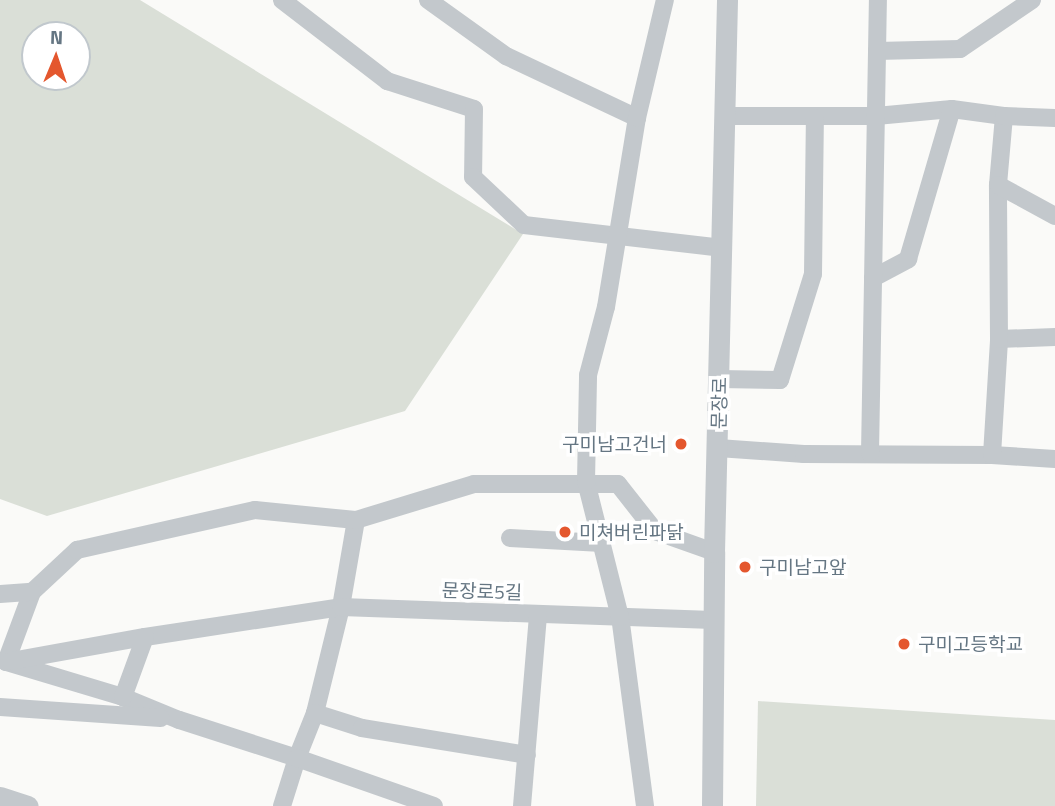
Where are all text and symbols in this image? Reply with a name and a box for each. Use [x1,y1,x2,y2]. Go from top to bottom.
north arrow [21,21,91,91]
text: N [50,22,64,51]
street label: 문장로 [707,377,731,429]
place label: 구미남고건너 [562,433,667,455]
marker: 구미남고건너 [673,436,689,452]
place label: 미쳐버린파닭 [579,521,684,543]
marker: 미쳐버린파닭 [557,524,573,540]
place label: 구미남고앞 [759,556,846,578]
marker: 구미남고앞 [737,559,753,575]
street label: 문장로5길 [441,578,523,604]
place label: 구미고등학교 [918,633,1023,655]
marker: 구미고등학교 [896,636,912,652]

